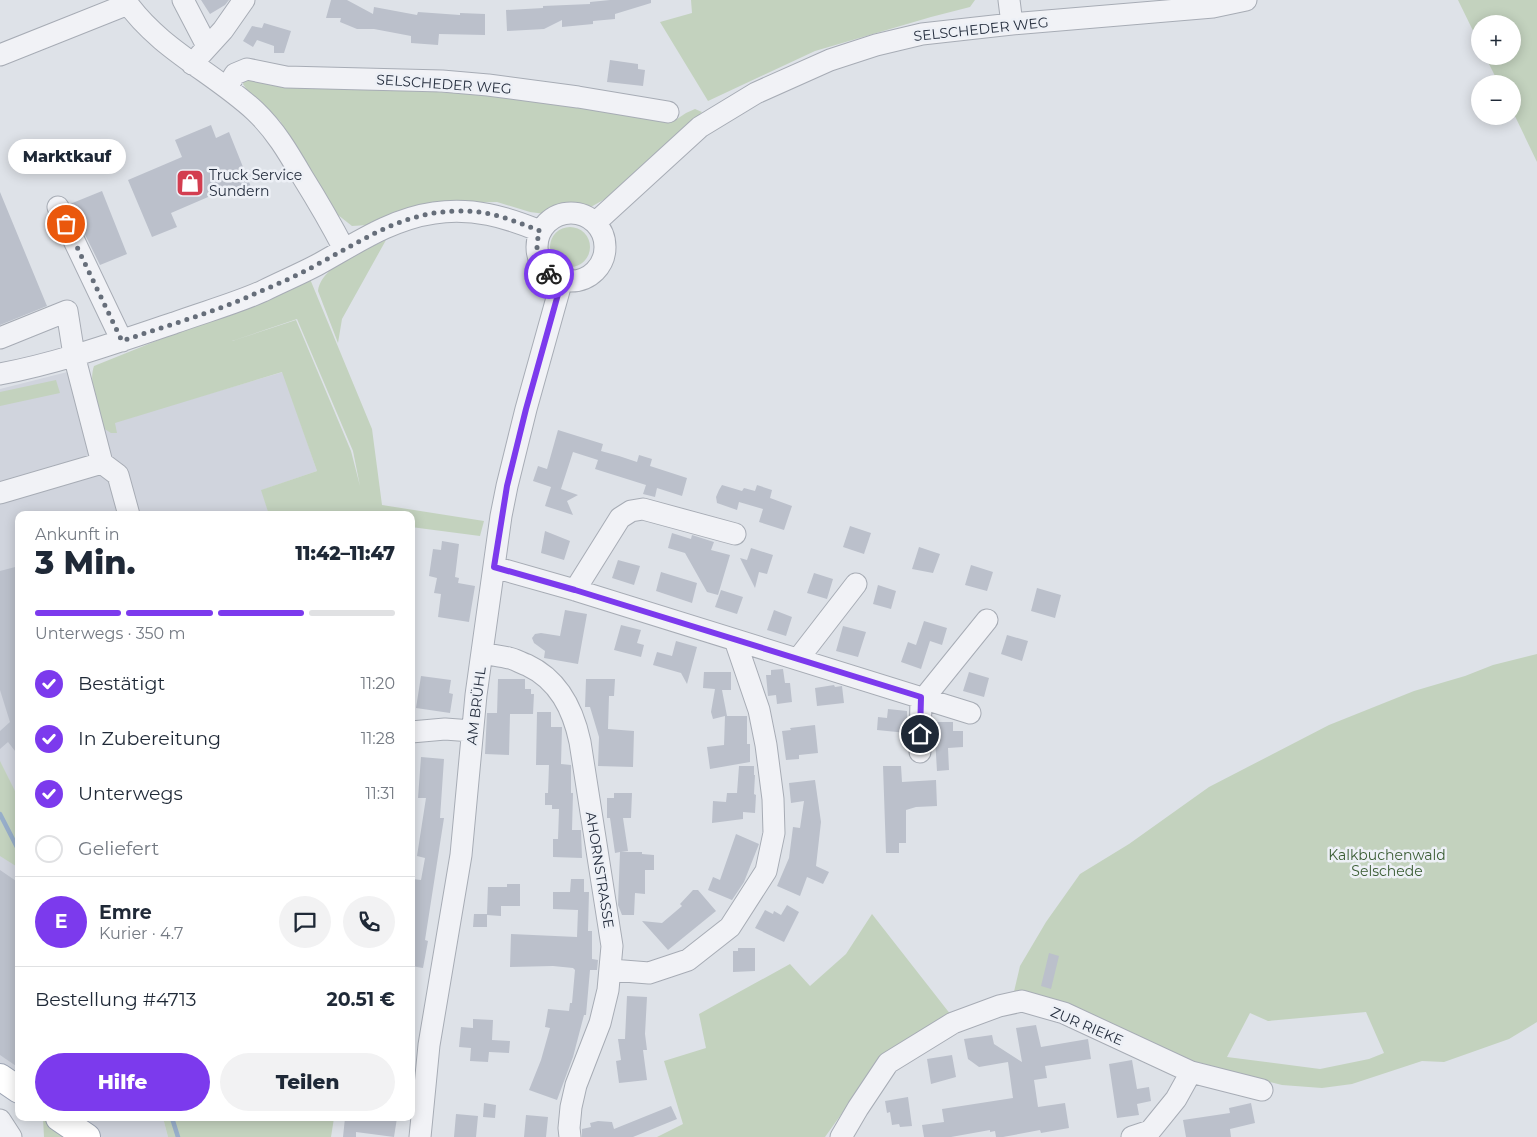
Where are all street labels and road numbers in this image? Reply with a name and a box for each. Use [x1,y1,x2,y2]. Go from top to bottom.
street label: SELSCHEDER WEG [913,13,1049,45]
street label: SELSCHEDER WEG [376,70,512,98]
street label: AM BRÜHL [462,665,490,746]
street label: AHORNSTRASSE [582,810,618,930]
street label: ZUR RIEKE [1048,1003,1126,1049]

